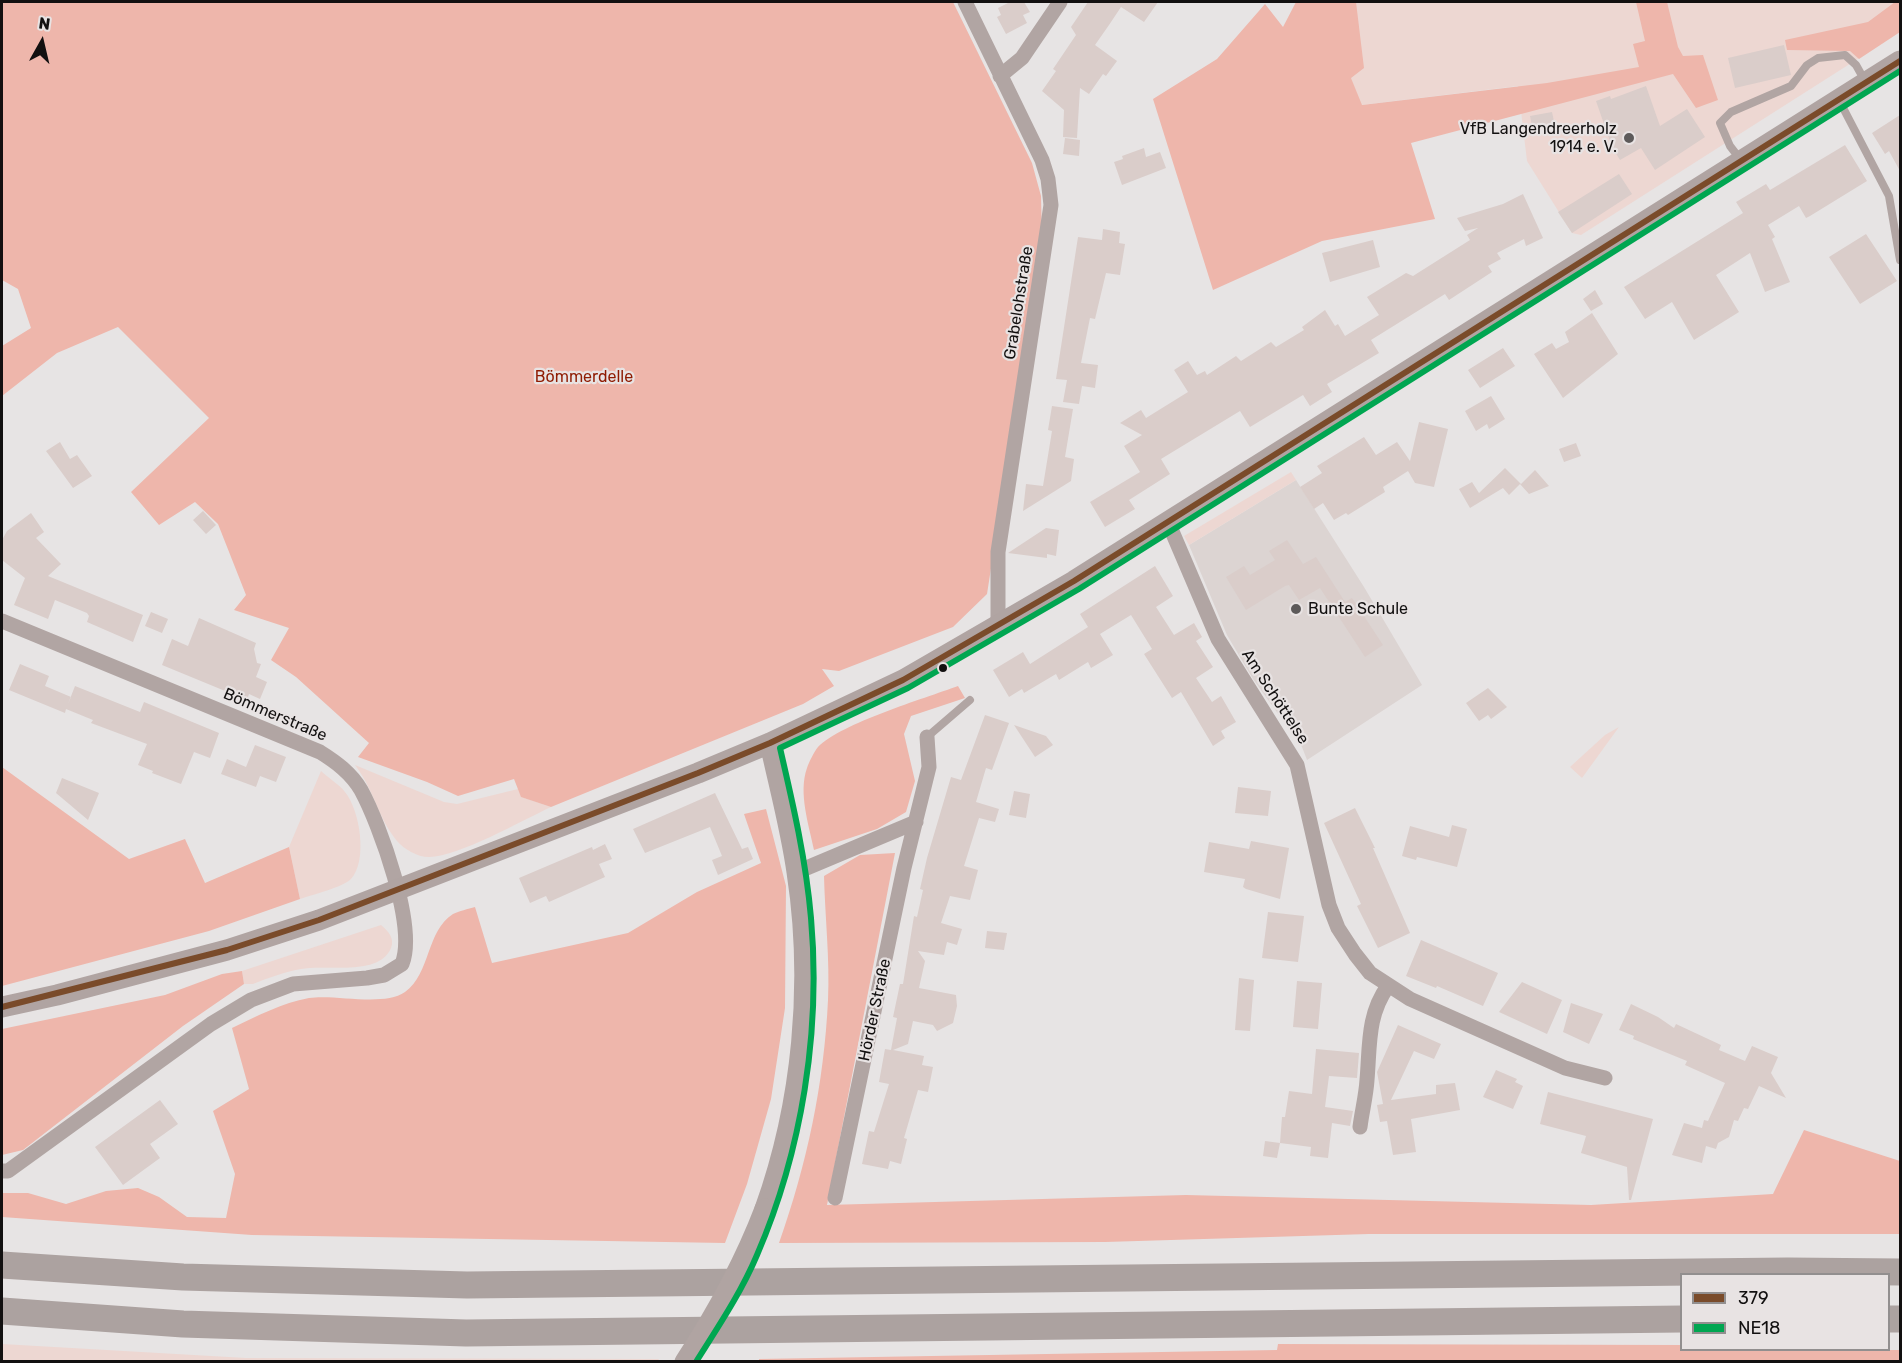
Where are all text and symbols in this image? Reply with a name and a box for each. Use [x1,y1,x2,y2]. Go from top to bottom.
north arrow [12,12,72,72]
text: N [38,13,52,34]
place label: VfB Langendreerholz 1914 e. V. [1460,119,1617,157]
marker: VfB Langendreerholz 1914 e. V. [1622,131,1636,145]
street label: Grabelohstraße [1001,245,1037,361]
park label: Bömmerdelle [535,367,633,387]
place label: Bunte Schule [1308,599,1408,619]
marker: Bunte Schule [1289,602,1303,616]
street label: Am Schöttelse [1237,646,1313,748]
unlabelled marker [937,662,949,674]
street label: Bömmerstraße [220,684,330,746]
street label: Hörder Straße [855,957,895,1063]
legend [1680,1273,1890,1351]
text: 379 [1738,1287,1769,1309]
text: NE18 [1738,1317,1780,1339]

